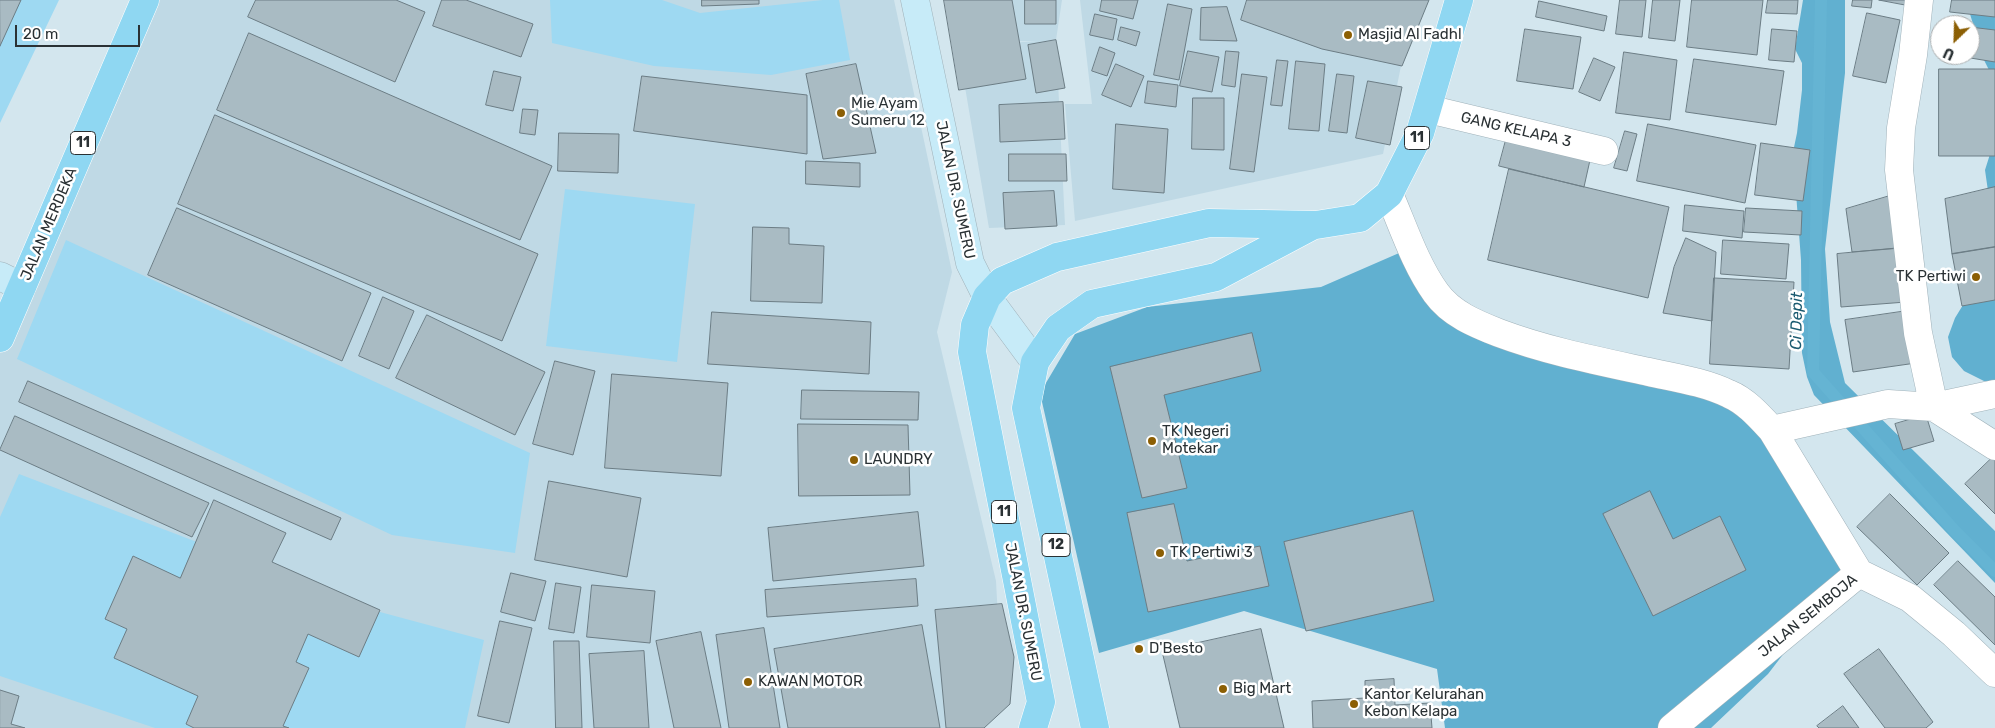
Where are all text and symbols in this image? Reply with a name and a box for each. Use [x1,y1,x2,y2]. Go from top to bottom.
scale bar [18,15,142,47]
north arrow [1930,15,1980,65]
text: 20 m [23,25,58,43]
place label: Masjid Al Fadhl [1358,26,1462,44]
marker: Masjid Al Fadhl [1342,29,1354,41]
text: U [1941,43,1957,63]
place label: Mie Ayam Sumeru 12 [851,95,925,130]
marker: Mie Ayam Sumeru 12 [835,107,847,119]
street label: GANG KELAPA 3 [1459,109,1573,151]
street label: JALAN DR. SUMERU [932,119,978,261]
road number: 11 [1404,126,1430,150]
road number: 11 [70,132,96,154]
street label: JALAN MERDEKA [17,165,81,283]
place label: TK Pertiwi [1896,268,1966,286]
marker: TK Pertiwi [1970,271,1982,283]
water label: Ci Depit [1787,292,1807,350]
place label: TK Negeri Motekar [1162,423,1229,458]
marker: TK Negeri Motekar [1146,435,1158,447]
place label: LAUNDRY [864,451,933,469]
marker: LAUNDRY [848,454,860,466]
road number: 11 [992,501,1016,524]
road number: 12 [1042,534,1070,556]
street label: JALAN DR. SUMERU [1001,541,1045,683]
place label: TK Pertiwi 3 [1170,544,1253,562]
marker: TK Pertiwi 3 [1154,547,1166,559]
street label: JALAN SEMBOJA [1755,571,1861,661]
place label: D'Besto [1149,640,1203,658]
marker: D'Besto [1133,643,1145,655]
place label: KAWAN MOTOR [758,673,863,691]
marker: KAWAN MOTOR [742,676,754,688]
place label: Big Mart [1233,680,1291,698]
marker: Big Mart [1217,683,1229,695]
place label: Kantor Kelurahan Kebon Kelapa [1364,686,1484,721]
marker: Kantor Kelurahan Kebon Kelapa [1348,698,1360,710]

